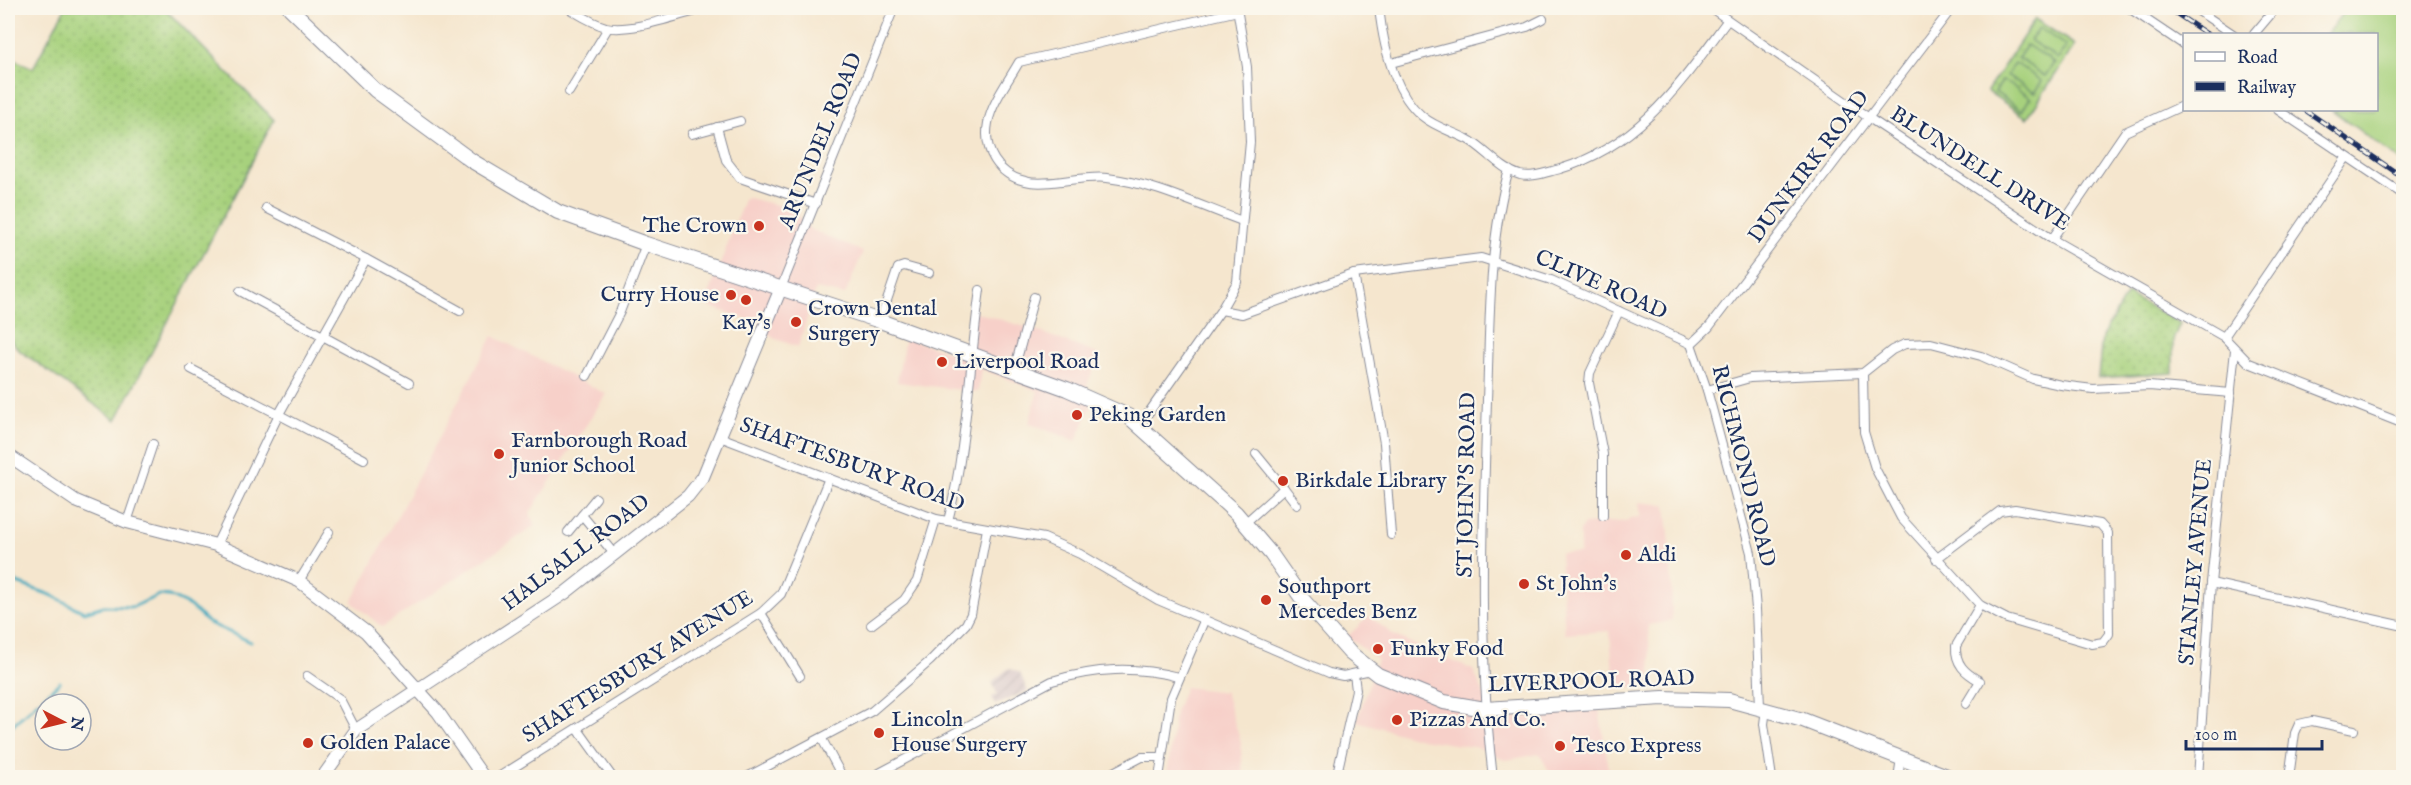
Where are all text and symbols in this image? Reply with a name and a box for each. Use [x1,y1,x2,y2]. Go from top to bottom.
legend [2183,33,2378,111]
text: Road [2237,47,2278,70]
street label: ARUNDEL ROAD [772,49,869,234]
text: Railway [2237,77,2296,100]
street label: DUNKIRK ROAD [1742,85,1876,249]
street label: BLUNDELL DRIVE [1885,100,2075,238]
place label: The Crown [643,212,747,240]
marker: The Crown [752,219,766,233]
street label: CLIVE ROAD [1531,243,1671,327]
place label: Curry House [601,281,719,309]
marker: Curry House [724,288,738,302]
marker: Kay's [739,293,753,307]
place label: Crown Dental Surgery [808,295,937,348]
place label: Kay's [721,309,771,337]
marker: Crown Dental Surgery [789,315,803,329]
place label: Liverpool Road [954,348,1100,376]
marker: Liverpool Road [935,355,949,369]
street label: RICHMOND ROAD [1704,362,1782,570]
street label: ST JOHN'S ROAD [1451,392,1483,578]
place label: Peking Garden [1089,401,1227,429]
marker: Peking Garden [1070,408,1084,422]
street label: SHAFTESBURY ROAD [736,411,968,519]
place label: Farnborough Road Junior School [508,427,687,480]
marker: Farnborough Road Junior School [492,447,506,461]
street label: STANLEY AVENUE [2173,457,2219,667]
place label: Birkdale Library [1295,467,1447,495]
marker: Birkdale Library [1276,474,1290,488]
street label: HALSALL ROAD [496,488,656,618]
place label: Aldi [1637,541,1677,569]
marker: Aldi [1619,548,1633,562]
place label: St John's [1536,570,1617,598]
place label: Southport Mercedes Benz [1278,573,1417,626]
marker: St John's [1517,577,1531,591]
street label: SHAFTESBURY AVENUE [517,584,759,750]
marker: Southport Mercedes Benz [1259,593,1273,607]
place label: Funky Food [1390,635,1504,663]
marker: Funky Food [1371,642,1385,656]
street label: LIVERPOOL ROAD [1487,664,1695,700]
north arrow [33,692,93,752]
place label: Lincoln House Surgery [891,706,1027,759]
place label: Pizzas And Co. [1409,706,1545,734]
marker: Pizzas And Co. [1390,713,1404,727]
scale bar [2186,713,2322,751]
text: N [65,715,87,732]
text: 100 m [2195,724,2237,747]
marker: Lincoln House Surgery [872,726,886,740]
place label: Golden Palace [320,729,451,757]
place label: Tesco Express [1572,732,1702,760]
marker: Golden Palace [301,736,315,750]
marker: Tesco Express [1553,739,1567,753]

